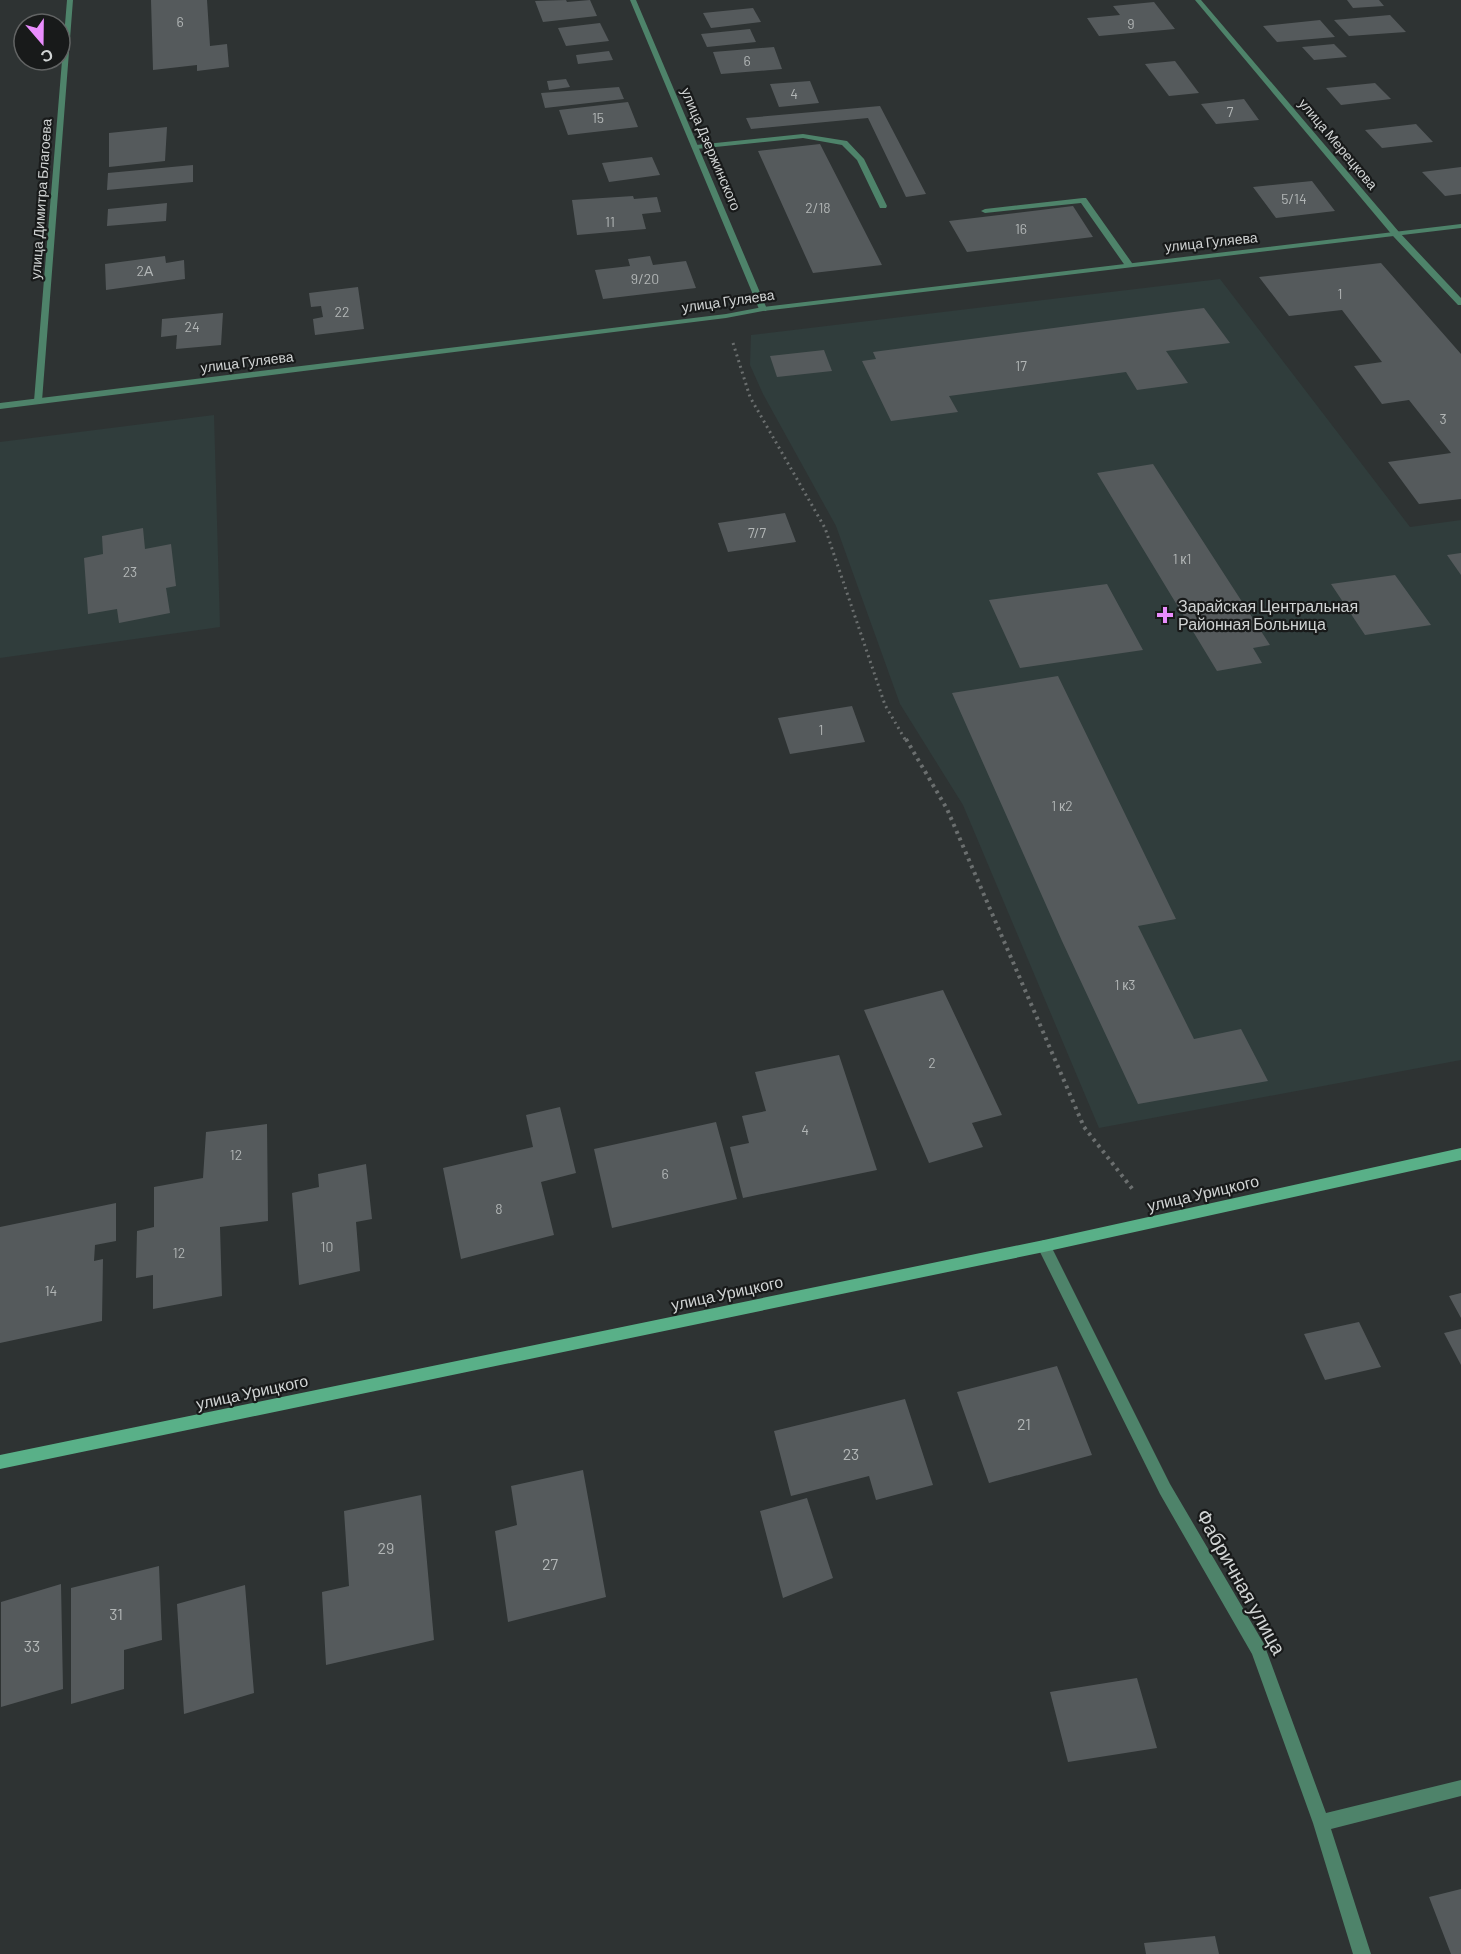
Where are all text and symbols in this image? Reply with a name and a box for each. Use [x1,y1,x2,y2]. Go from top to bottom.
north arrow [12,12,72,72]
house number: 6 [176,13,184,30]
house number: 9 [1127,15,1135,32]
text: С [38,46,56,68]
house number: 6 [743,52,751,69]
street label: улица Дзержинского [678,85,745,213]
house number: 4 [790,85,798,102]
street label: улица Мерецкова [1295,95,1382,193]
house number: 7 [1227,103,1234,120]
house number: 15 [592,109,604,126]
street label: улица Димитра Благоева [26,118,55,280]
house number: 5/14 [1281,190,1307,207]
house number: 2/18 [805,199,831,216]
house number: 11 [605,213,615,230]
house number: 16 [1015,220,1027,237]
street label: улица Гуляева [1164,228,1258,255]
house number: 2А [137,262,154,279]
house number: 9/20 [631,270,659,287]
house number: 1 [1338,285,1342,302]
street label: улица Гуляева [681,286,775,315]
house number: 22 [334,303,350,320]
house number: 24 [184,318,200,335]
street label: улица Гуляева [200,347,294,376]
house number: 17 [1015,357,1027,374]
house number: 3 [1439,410,1447,427]
house number: 7/7 [748,524,766,541]
house number: 1 к1 [1173,550,1191,567]
house number: 23 [123,563,137,580]
place label: Зарайская Центральная Районная Больница [1178,596,1358,633]
marker: Зарайская Центральная Районная Больница [1156,606,1174,624]
house number: 1 [819,721,823,738]
house number: 1 к2 [1051,797,1073,814]
house number: 1 к3 [1114,976,1136,993]
house number: 2 [928,1054,936,1071]
house number: 4 [801,1121,809,1138]
house number: 12 [230,1146,242,1163]
house number: 6 [661,1165,669,1182]
street label: улица Урицкого [1145,1170,1261,1215]
house number: 8 [495,1200,503,1217]
house number: 10 [321,1238,333,1255]
house number: 12 [173,1244,185,1261]
street label: улица Урицкого [669,1271,785,1314]
house number: 14 [45,1282,57,1299]
street label: улица Урицкого [194,1370,310,1413]
house number: 21 [1017,1414,1031,1433]
house number: 23 [843,1444,859,1463]
street label: Фабричная улица [1192,1505,1292,1659]
house number: 29 [378,1538,394,1557]
house number: 27 [542,1554,558,1573]
house number: 31 [109,1604,123,1623]
house number: 33 [24,1636,40,1655]

